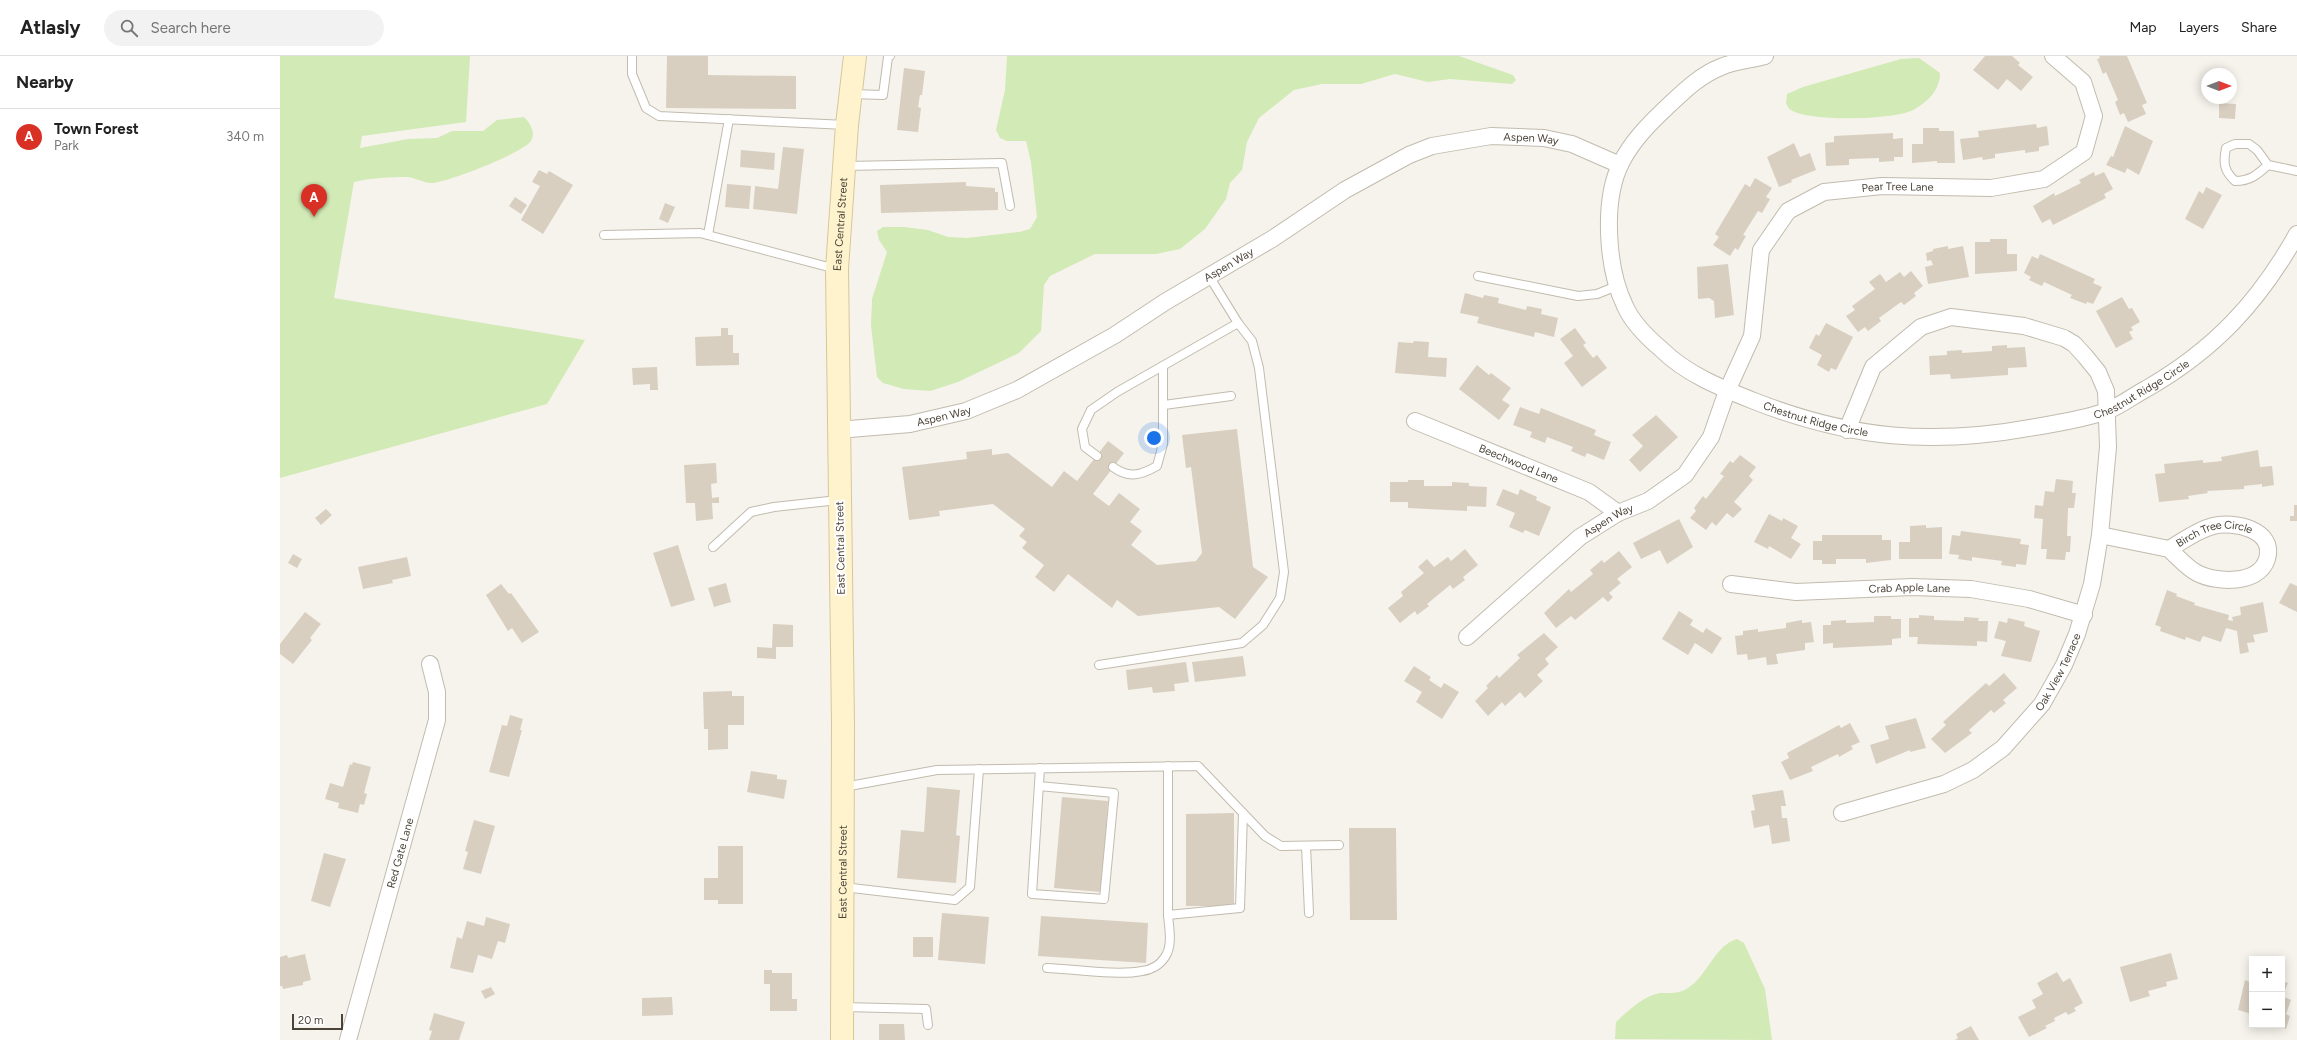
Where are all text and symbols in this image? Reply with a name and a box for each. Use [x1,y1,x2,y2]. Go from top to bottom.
search box [104,10,384,46]
text: Atlasly [20,16,80,39]
icon: search [118,17,140,39]
text: Search here [150,19,231,37]
text: Map [2129,19,2157,36]
text: Layers [2179,19,2219,36]
text: Share [2241,19,2277,36]
north arrow [2201,68,2237,104]
text: Nearby [16,72,74,92]
text: Town Forest [54,120,139,138]
text: A [24,129,34,144]
text: 340 m [226,129,264,144]
street label: Aspen Way [1503,130,1560,148]
text: Park [54,138,79,153]
street label: East Central Street [831,177,850,271]
street label: Pear Tree Lane [1861,180,1934,195]
pin: A [301,184,327,217]
street label: Aspen Way [1202,245,1256,285]
street label: Chestnut Ridge Circle [2092,357,2192,422]
street label: Chestnut Ridge Circle [1761,399,1869,439]
street label: Aspen Way [915,403,973,429]
your location [1144,428,1164,448]
street label: Beechwood Lane [1477,442,1560,486]
street label: East Central Street [833,501,848,595]
street label: Aspen Way [1581,501,1636,540]
street label: Birch Tree Circle [2174,519,2254,550]
street label: Crab Apple Lane [1868,581,1950,596]
street label: Oak View Terrace [2033,631,2084,714]
street label: Red Gate Lane [384,817,416,890]
street label: East Central Street [836,825,850,919]
map controls [2249,956,2285,1028]
button: + [2249,956,2285,992]
button: − [2249,992,2285,1028]
scale bar [292,1012,343,1031]
text: 20 m [298,1014,323,1027]

